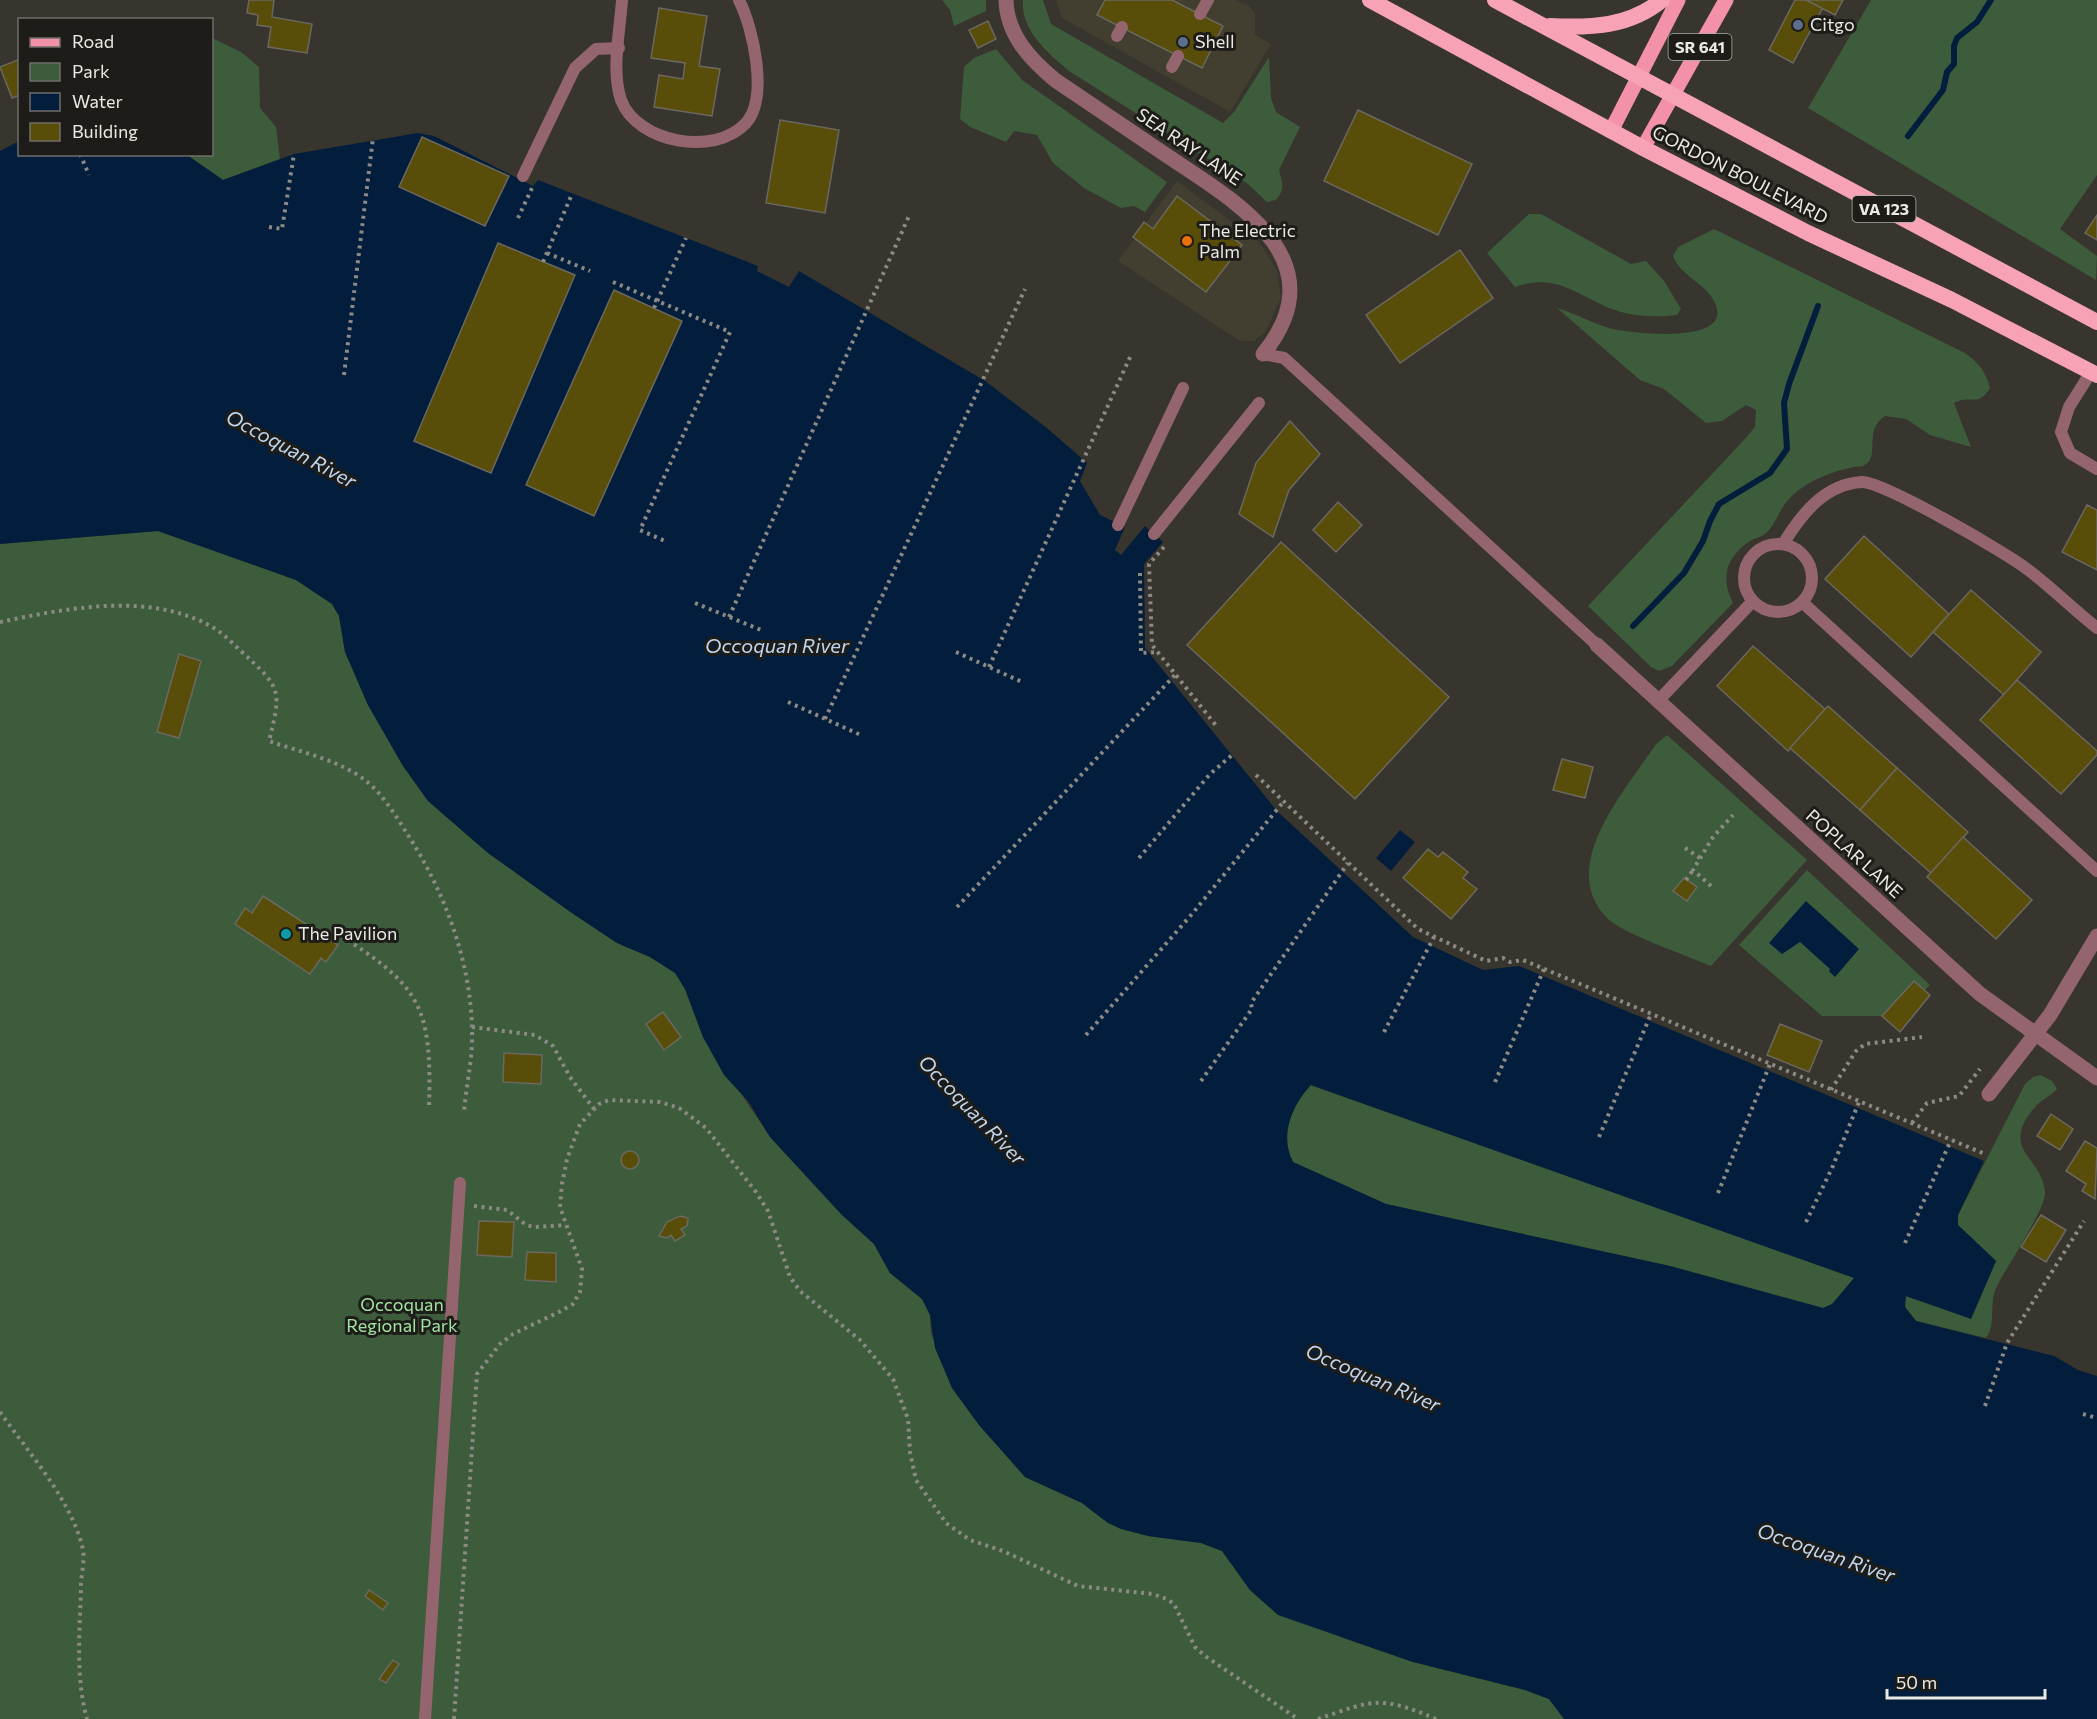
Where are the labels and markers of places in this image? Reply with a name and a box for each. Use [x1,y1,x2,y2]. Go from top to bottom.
place label: Citgo [1810,13,1855,35]
marker: Citgo [1791,18,1805,32]
place label: Shell [1195,30,1235,52]
marker: Shell [1176,35,1190,49]
place label: The Electric Palm [1199,219,1296,262]
marker: The Electric Palm [1180,234,1194,248]
place label: The Pavilion [298,922,397,944]
marker: The Pavilion [279,927,293,941]

